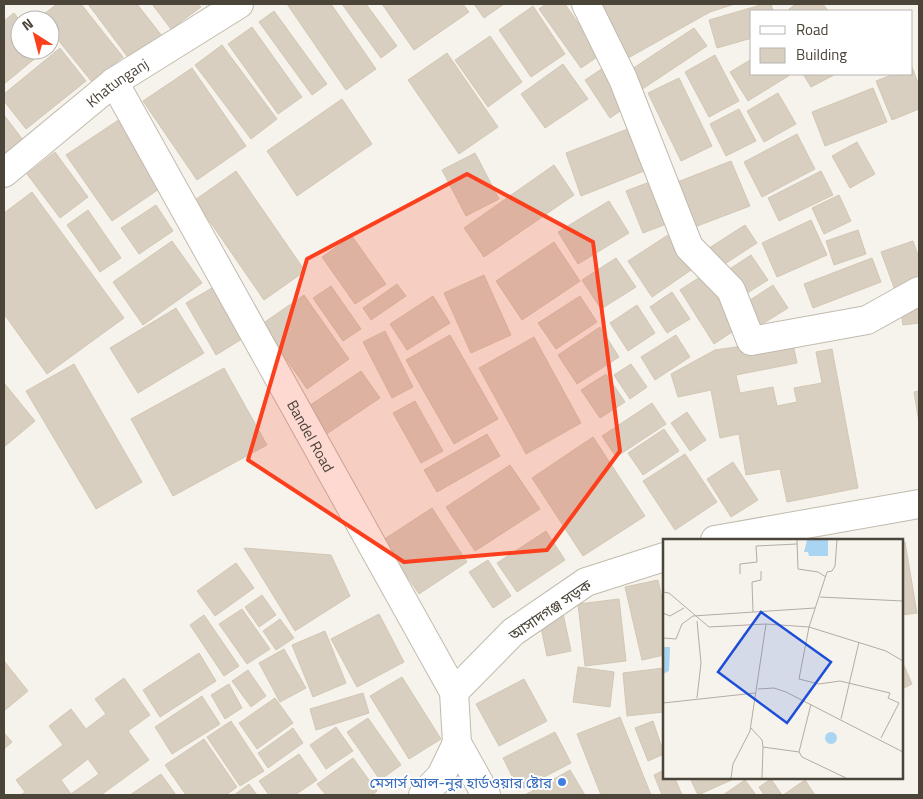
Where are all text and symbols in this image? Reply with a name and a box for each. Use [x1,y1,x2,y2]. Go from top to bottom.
north arrow [10,10,60,60]
legend [750,10,913,75]
text: N [17,13,37,35]
text: Road [796,18,828,41]
text: Building [796,43,847,66]
street label: Khatunganj [81,52,153,112]
street label: Bandel Road [282,395,341,476]
inset map [663,539,903,779]
street label: আসাদগঞ্জ সড়ক [503,573,597,647]
place label: মেসার্স আল-নুর হার্ডওয়ার ষ্টোর [370,771,553,794]
marker: মেসার্স আল-নুর হার্ডওয়ার ষ্টোর [556,776,568,788]

